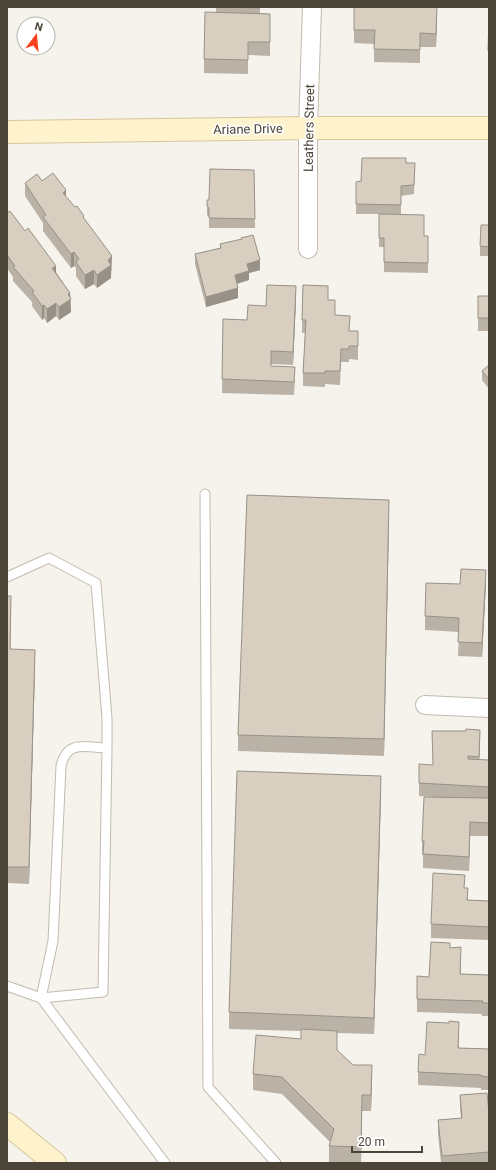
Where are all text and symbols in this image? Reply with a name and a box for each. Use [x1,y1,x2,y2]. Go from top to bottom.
north arrow [16,16,56,56]
text: N [33,20,44,34]
street label: Leathers Street [301,84,317,172]
street label: Ariane Drive [213,121,283,137]
scale bar [352,1128,422,1154]
text: 20 m [358,1135,385,1149]

